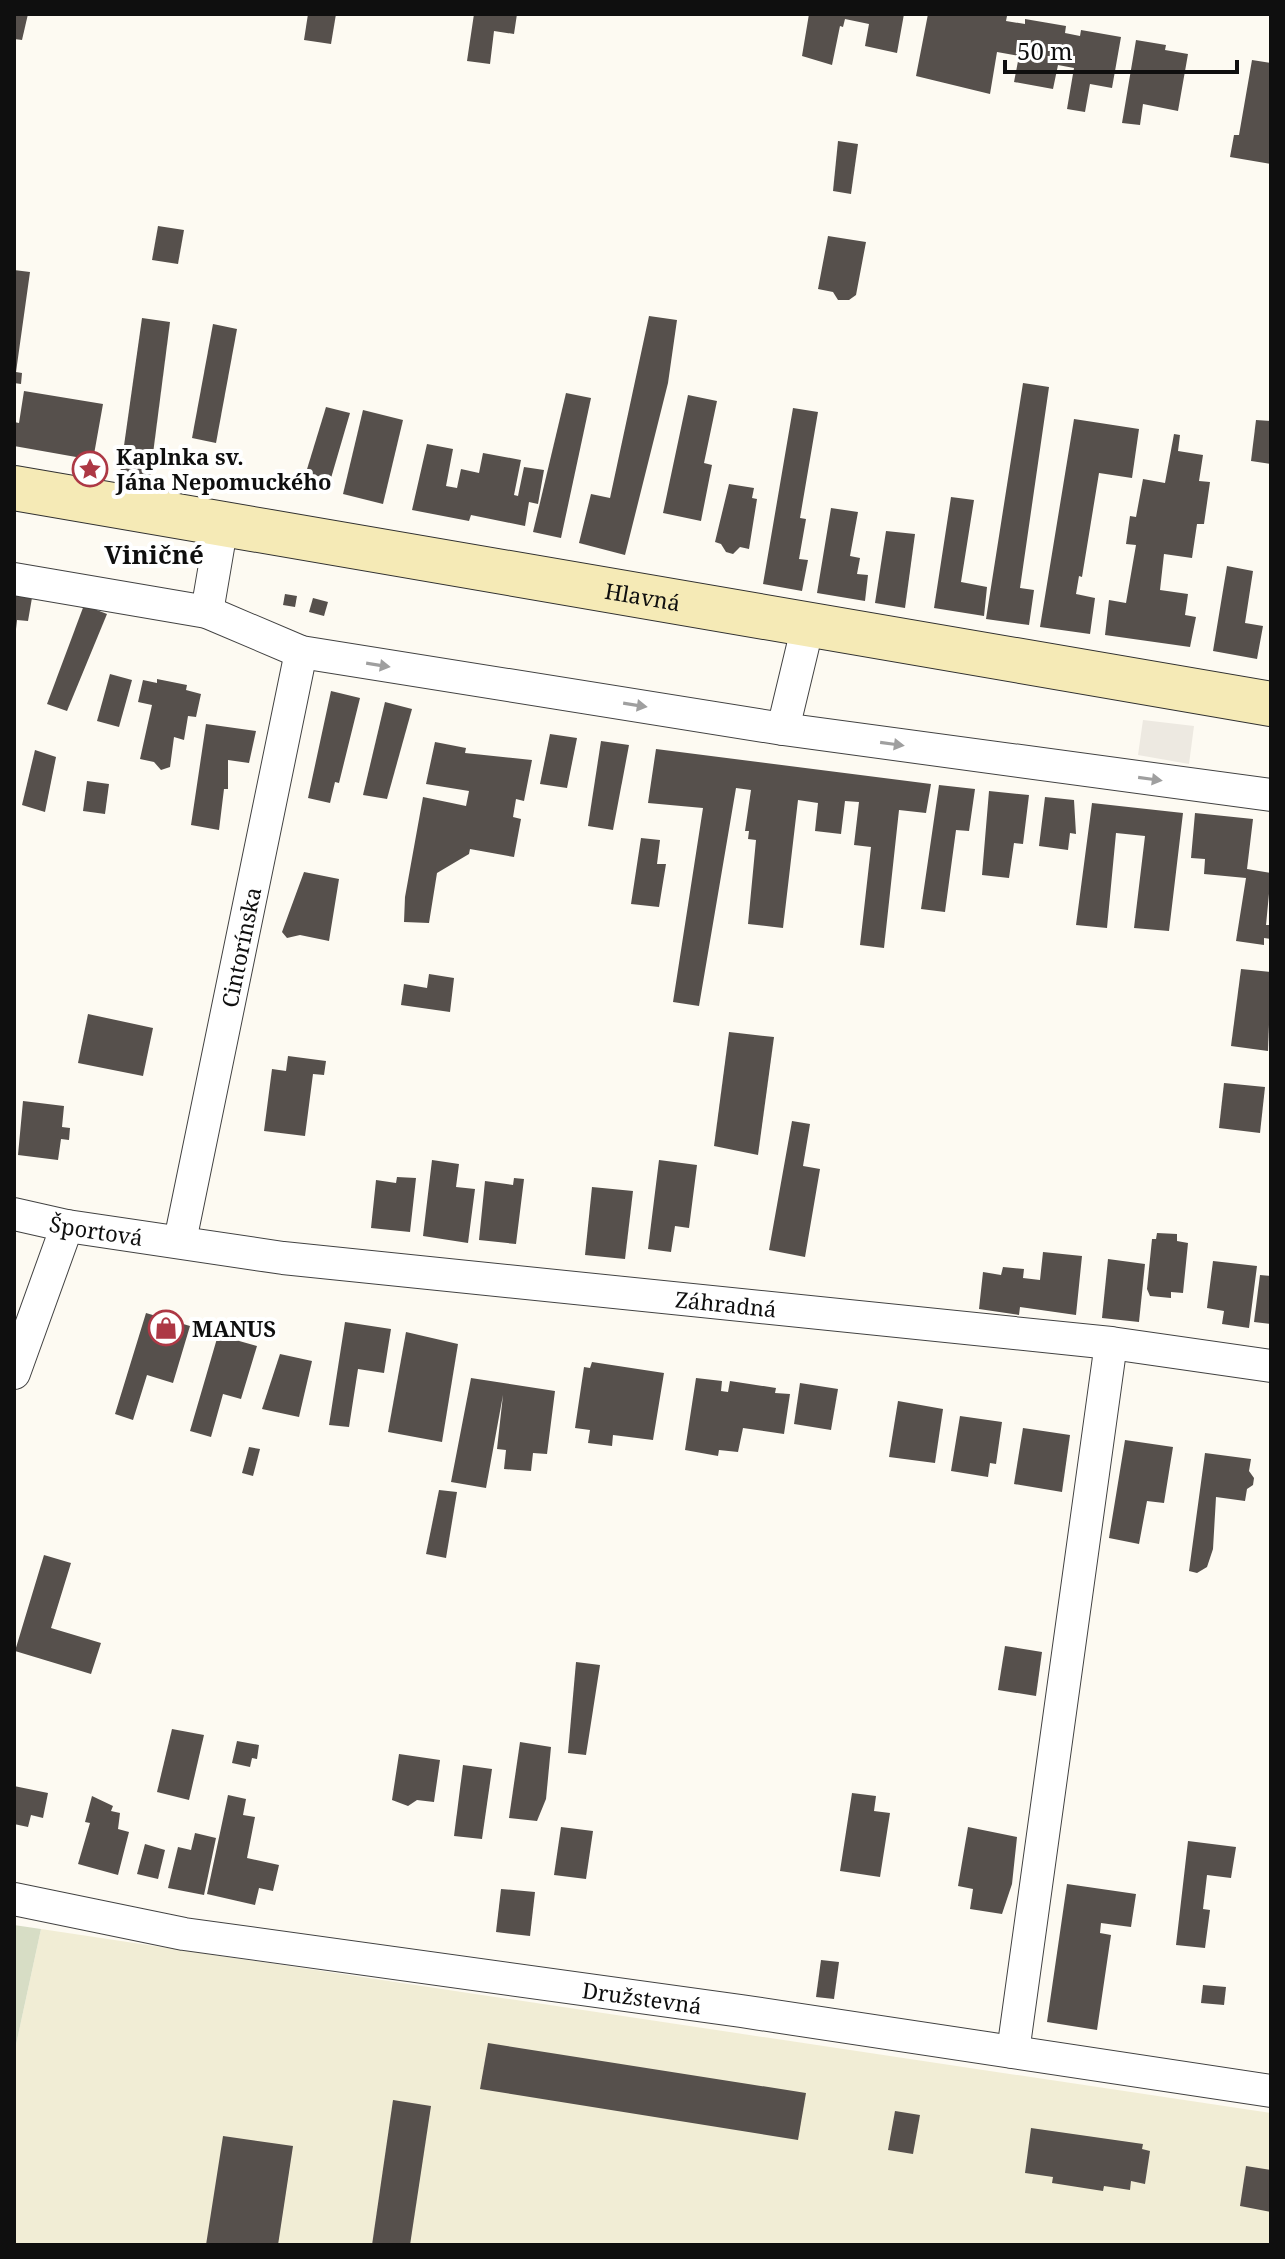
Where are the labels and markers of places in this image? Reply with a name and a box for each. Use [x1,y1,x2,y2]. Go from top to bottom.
place label: Kaplnka sv. Jána Nepomuckého [115,441,331,496]
place icon: Kaplnka sv. Jána Nepomuckého [71,450,109,488]
shop icon: MANUS [147,1309,185,1347]
place label: MANUS [192,1313,276,1343]

